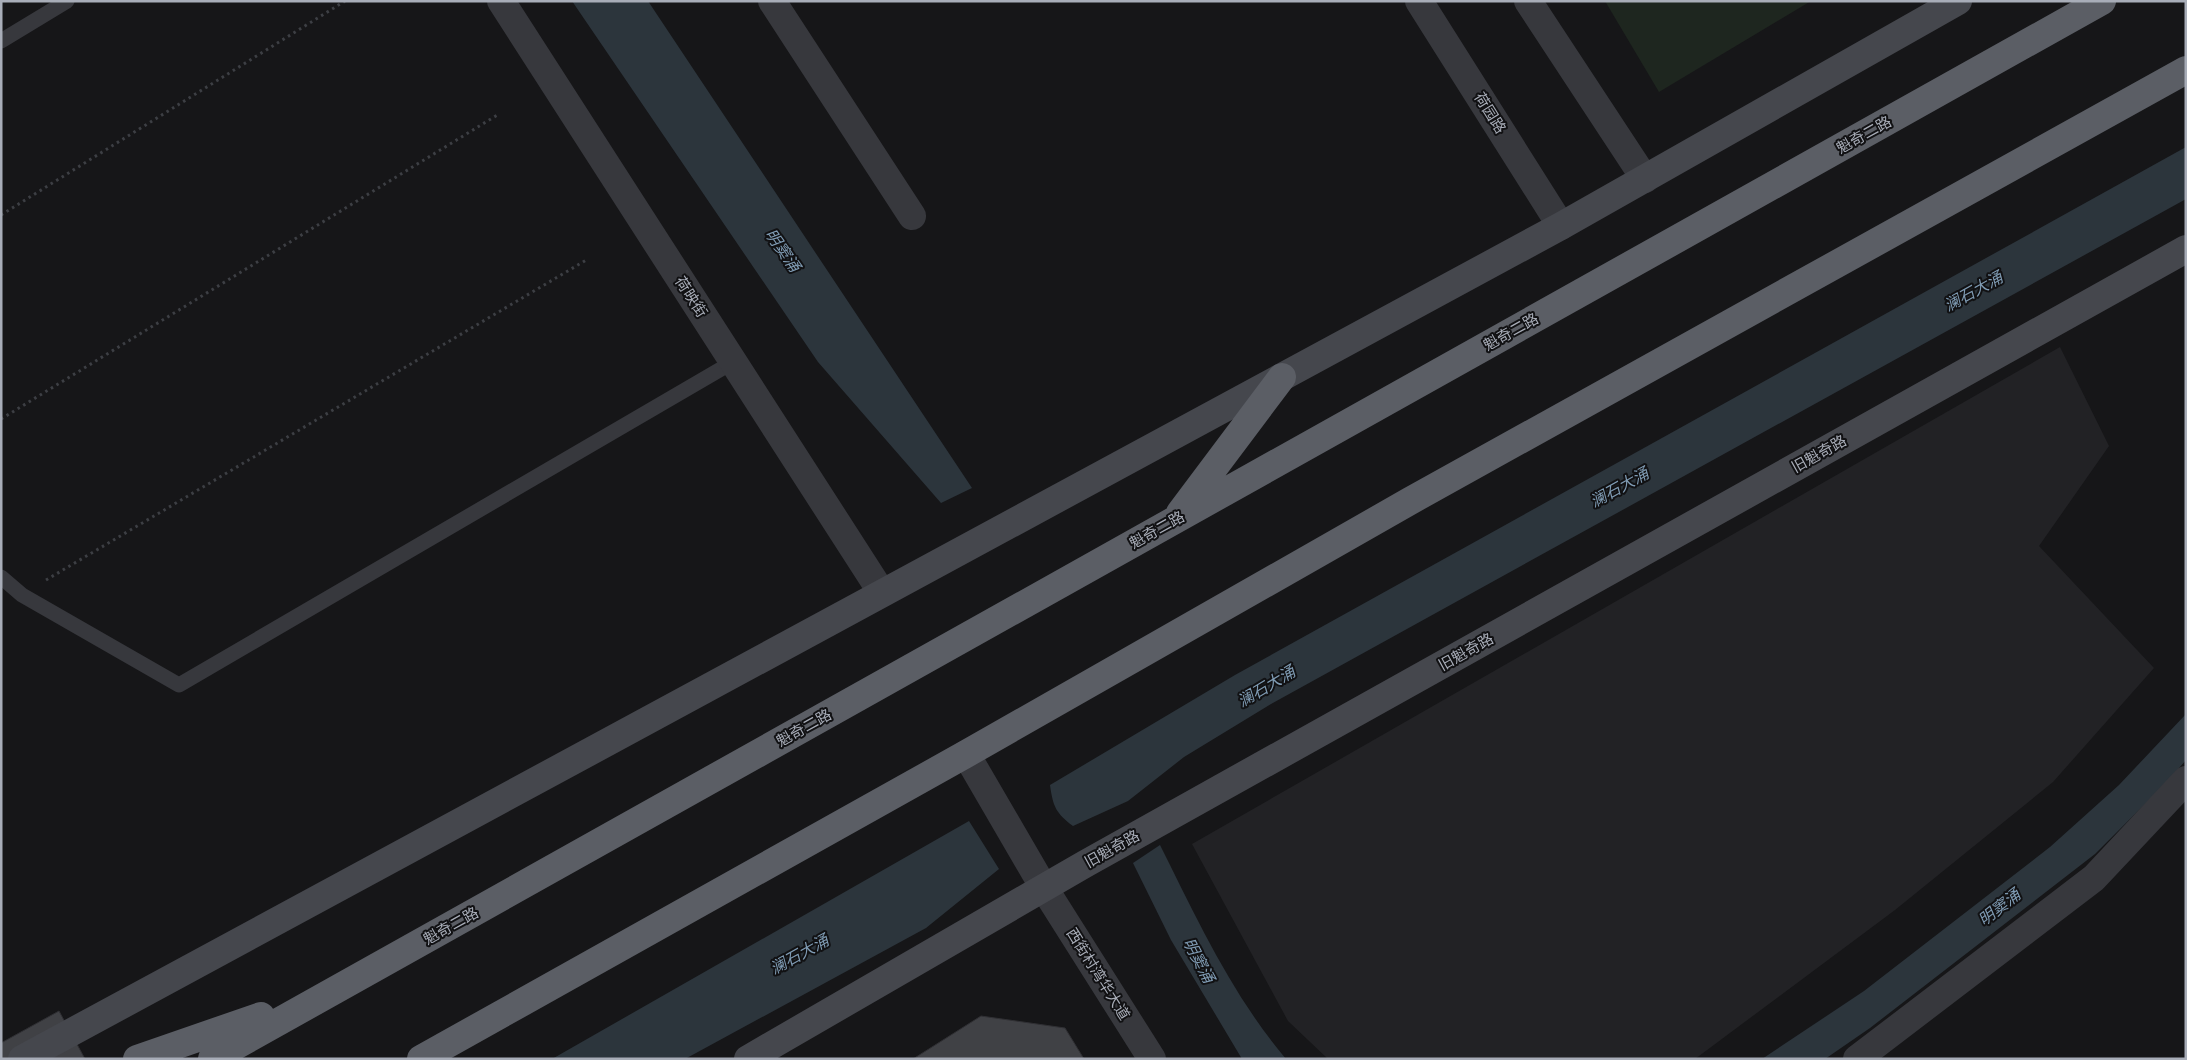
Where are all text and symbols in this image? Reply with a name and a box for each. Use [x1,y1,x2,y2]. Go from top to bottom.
street label: 荷园路 [1470,88,1511,137]
street label: 魁奇二路 [1832,111,1895,157]
water label: 明窦涌 [760,224,807,278]
water label: 澜石大涌 [1940,265,2008,316]
street label: 荷映街 [671,272,712,321]
street label: 魁奇二路 [1479,308,1542,354]
street label: 旧魁奇路 [1787,430,1850,476]
water label: 澜石大涌 [1586,461,1654,512]
street label: 魁奇二路 [1125,506,1188,552]
street label: 旧魁奇路 [1434,628,1497,674]
water label: 澜石大涌 [1233,659,1301,712]
street label: 魁奇二路 [772,704,835,750]
street label: 旧魁奇路 [1080,825,1143,871]
water label: 明窦涌 [1973,882,2026,930]
street label: 魁奇二路 [419,902,482,948]
street label: 西街村湾华大道 [1063,924,1135,1023]
water label: 澜石大涌 [766,928,834,979]
water label: 明窦涌 [1178,934,1221,988]

